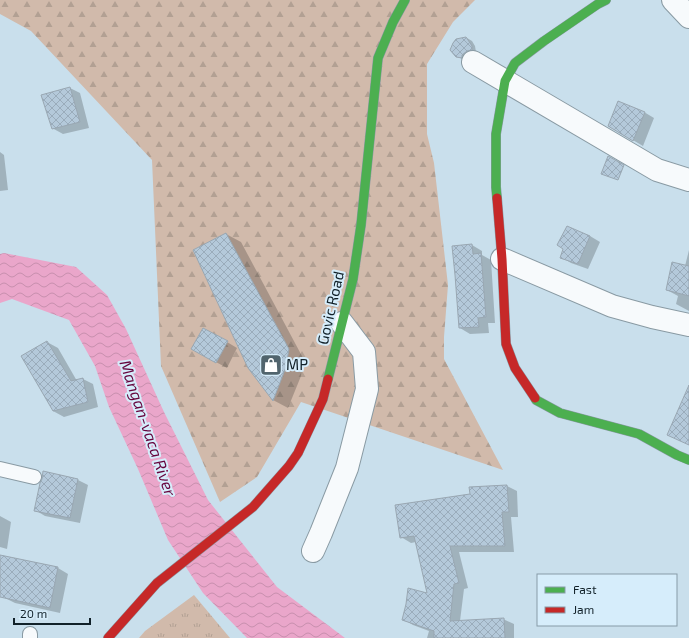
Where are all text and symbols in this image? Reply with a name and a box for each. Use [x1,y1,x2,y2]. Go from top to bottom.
street label: Govic Road [313,269,347,346]
shop icon: MP [258,352,284,378]
place label: MP [286,355,308,373]
water label: Mangan-vaca River [116,357,181,499]
legend [537,574,677,626]
text: Fast [573,582,597,596]
scale bar [14,600,90,626]
text: Jam [573,602,594,616]
text: 20 m [20,606,47,620]

